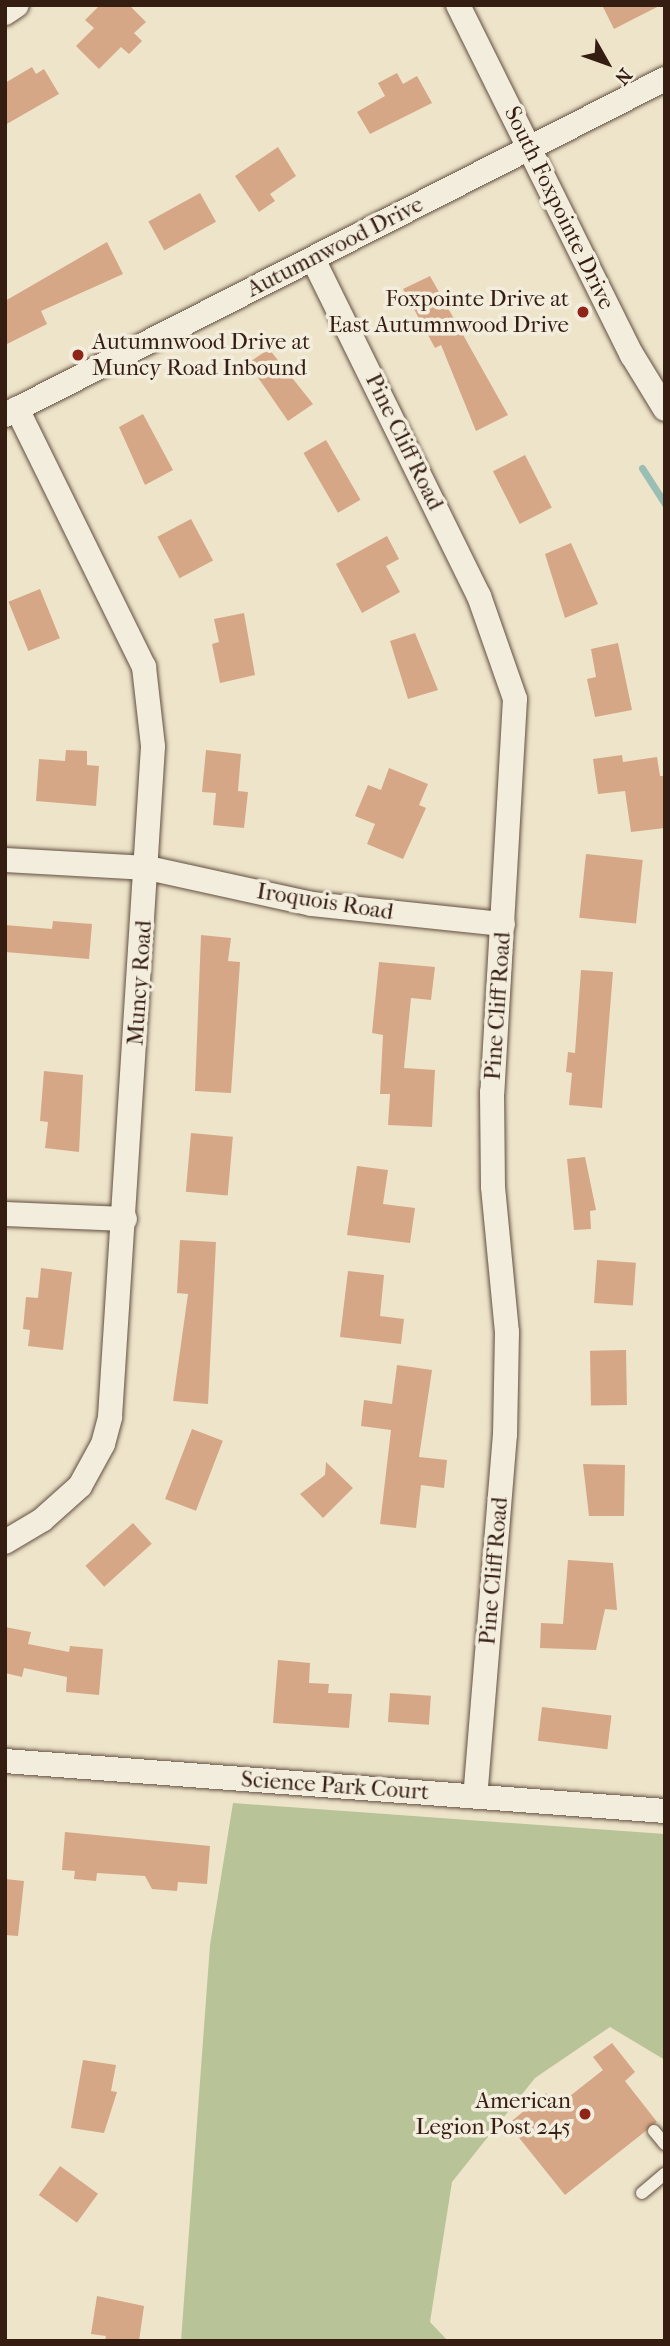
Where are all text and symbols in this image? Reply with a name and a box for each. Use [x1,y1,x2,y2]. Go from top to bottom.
north arrow [572,28,642,98]
text: N [610,64,636,89]
street label: South Foxpointe Drive [498,102,620,314]
street label: Autumnwood Drive [242,191,428,303]
place label: Foxpointe Drive at East Autumnwood Drive [328,285,569,339]
marker: Foxpointe Drive at East Autumnwood Drive [575,304,591,320]
place label: Autumnwood Drive at Muncy Road Inbound [92,328,310,382]
marker: Autumnwood Drive at Muncy Road Inbound [70,347,86,363]
street label: Pine Cliff Road [359,369,449,515]
street label: Iroquois Road [255,878,395,926]
street label: Muncy Road [122,919,158,1047]
street label: Pine Cliff Road [479,931,517,1081]
street label: Pine Cliff Road [474,1496,514,1646]
street label: Science Park Court [240,1766,430,1806]
place label: American Legion Post 245 [415,2087,571,2141]
marker: American Legion Post 245 [577,2106,593,2122]

